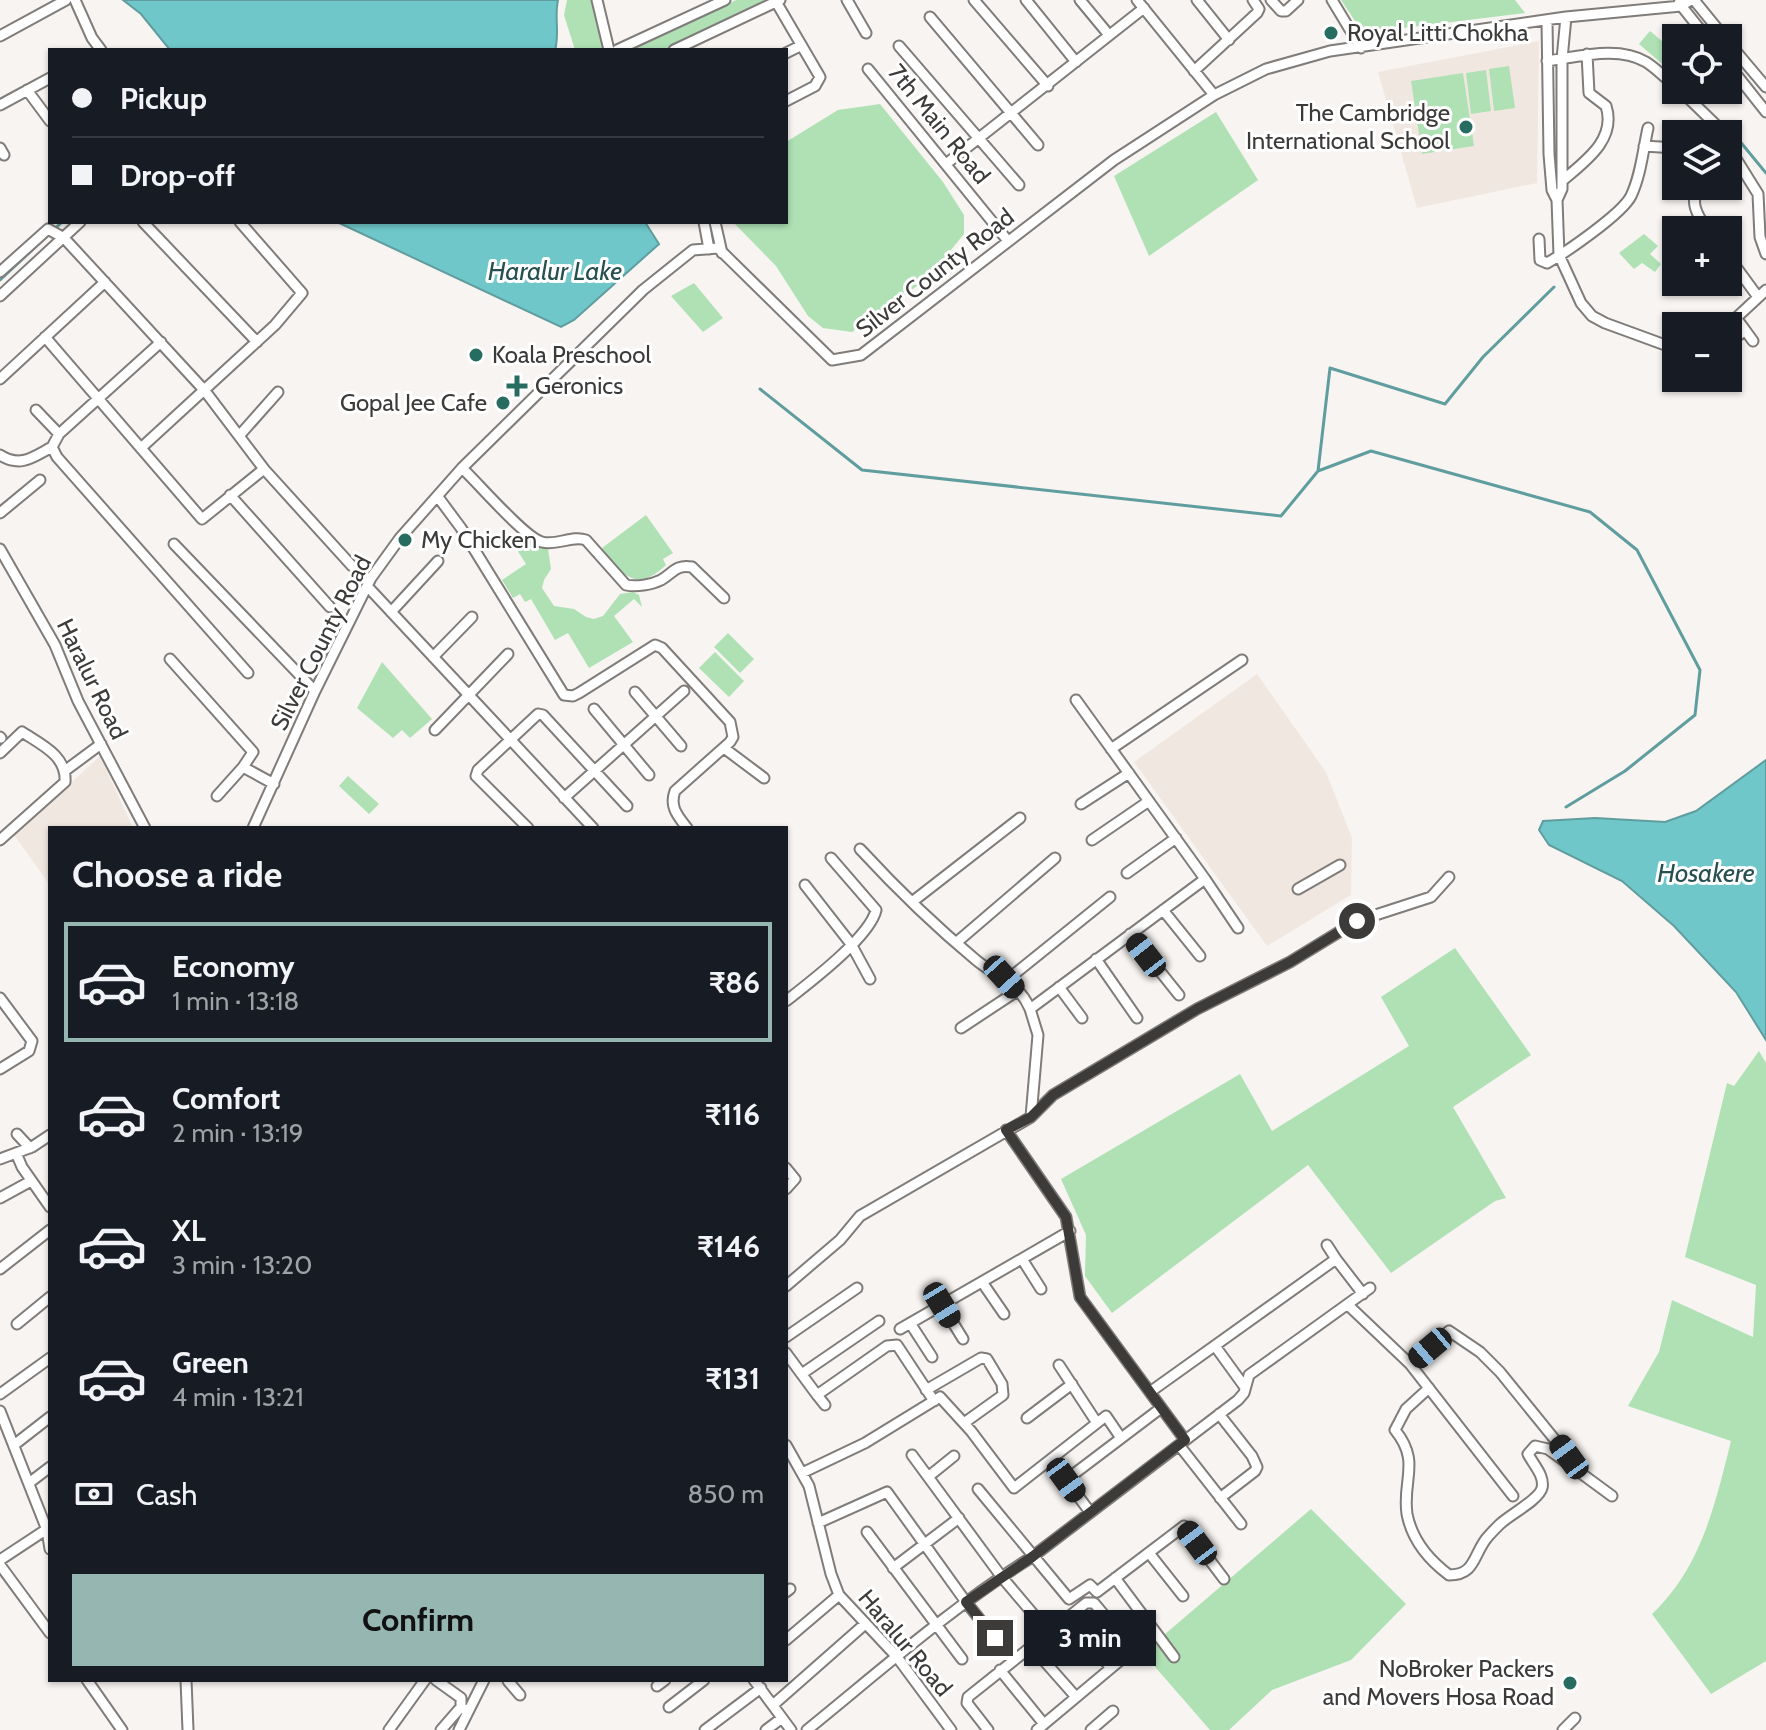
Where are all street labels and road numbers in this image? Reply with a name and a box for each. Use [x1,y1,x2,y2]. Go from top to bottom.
street label: 7th Main Road [882,58,996,189]
street label: Silver County Road [850,202,1019,343]
street label: Silver County Road [264,550,377,735]
street label: Haralur Road [51,614,134,744]
street label: Haralur Road [852,1583,958,1702]

